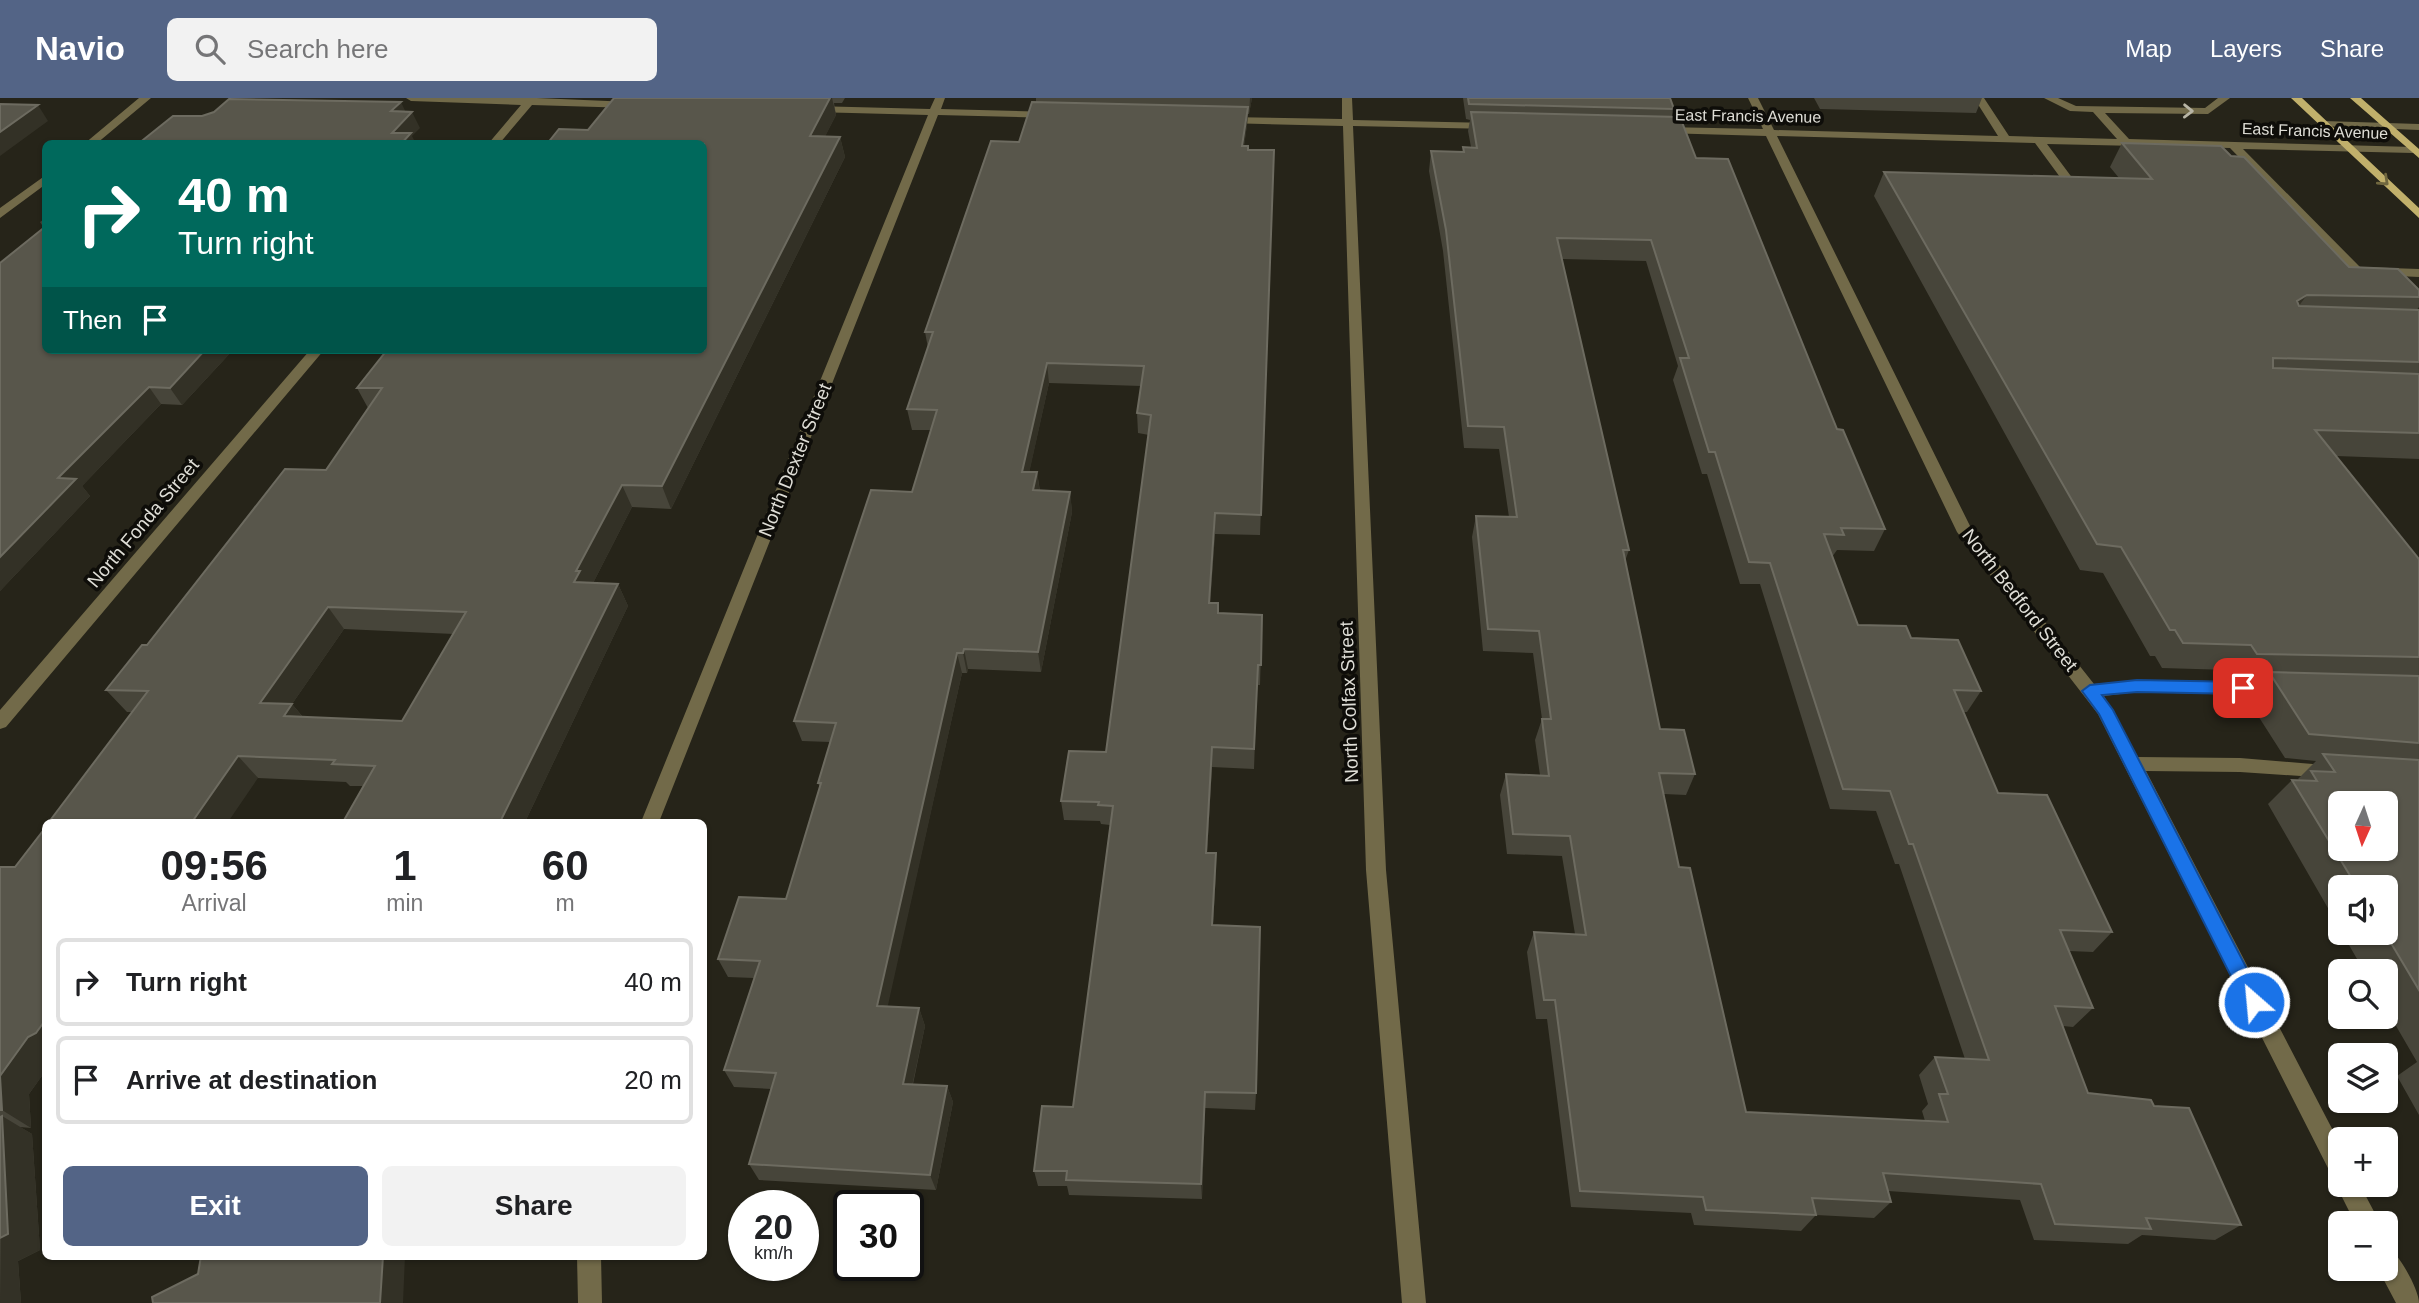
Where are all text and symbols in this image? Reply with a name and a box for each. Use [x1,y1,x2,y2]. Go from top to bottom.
search box [167,18,657,81]
text: Navio [35,30,125,67]
icon: search [191,30,229,68]
text: Search here [247,34,389,64]
text: Map [2125,35,2172,62]
text: Layers [2210,35,2282,62]
text: Share [2320,35,2384,62]
one-way arrow [2183,103,2194,118]
street label: East Francis Avenue [1675,106,1821,126]
street label: East Francis Avenue [2242,120,2389,142]
icon: right [63,168,154,259]
text: 40 m [178,168,290,222]
one-way arrow [2376,172,2389,185]
text: Turn right [178,225,314,261]
icon: arrive [136,301,174,339]
text: Then [63,305,122,335]
street label: North Dexter Street [755,380,836,540]
street label: North Fonda Street [83,454,203,592]
street label: North Bedford Street [1958,525,2082,676]
street label: North Colfax Street [1336,620,1362,783]
pin [2213,658,2273,718]
icon: arrive [2224,669,2262,707]
north arrow [2328,791,2398,861]
map controls [2328,791,2398,1281]
text: 09:56 [160,842,268,889]
text: 1 [393,842,417,889]
text: 60 [542,842,589,889]
button: sound [2328,875,2398,945]
text: Arrival [182,890,247,916]
text: min [386,890,423,916]
text: m [556,890,575,916]
button: search [2328,959,2398,1029]
icon: right [67,963,105,1001]
position arrow [2217,965,2291,1039]
text: Turn right [126,967,247,997]
text: 40 m [624,967,682,997]
button: layers [2328,1043,2398,1113]
icon: arrive [67,1061,105,1099]
text: Arrive at destination [126,1065,377,1095]
text: 20 m [624,1065,682,1095]
button: + [2328,1127,2398,1197]
button: Exit [63,1166,368,1246]
button: Share [382,1166,686,1246]
speed limit sign: 30 [833,1190,924,1281]
text: 20 [754,1207,793,1246]
button: − [2328,1211,2398,1281]
text: km/h [754,1243,793,1263]

